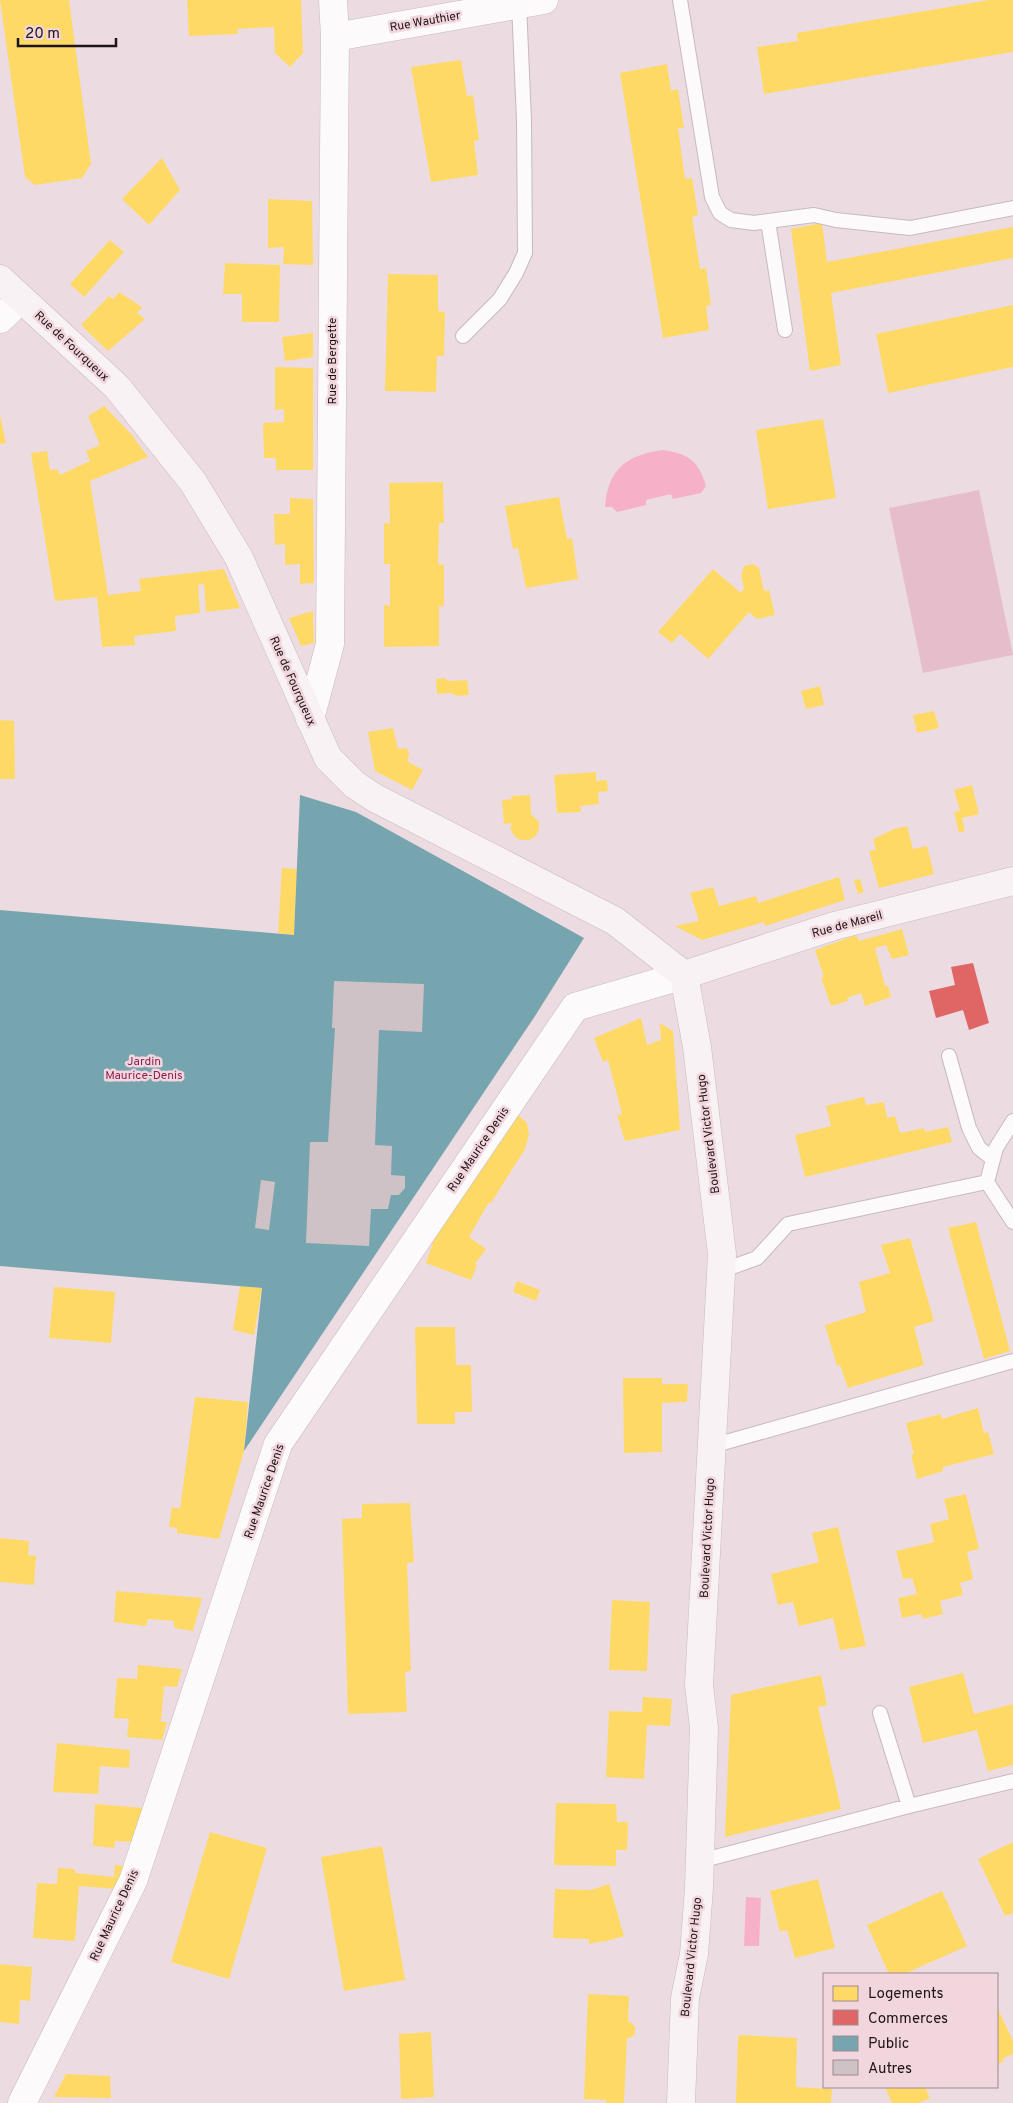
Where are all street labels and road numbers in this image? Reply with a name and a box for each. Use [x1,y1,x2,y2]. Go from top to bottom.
street label: Rue Wauthier [388,8,462,36]
street label: Rue de Fourqueux [31,308,112,385]
street label: Rue de Bergette [325,318,341,404]
street label: Rue de Fourqueux [265,634,319,729]
street label: Rue de Mareil [810,908,884,942]
street label: Boulevard Victor Hugo [694,1073,724,1195]
street label: Rue Maurice Denis [444,1104,513,1195]
street label: Rue Maurice Denis [241,1442,289,1541]
street label: Boulevard Victor Hugo [697,1477,719,1599]
street label: Rue Maurice Denis [87,1867,143,1964]
street label: Boulevard Victor Hugo [678,1896,706,2018]

